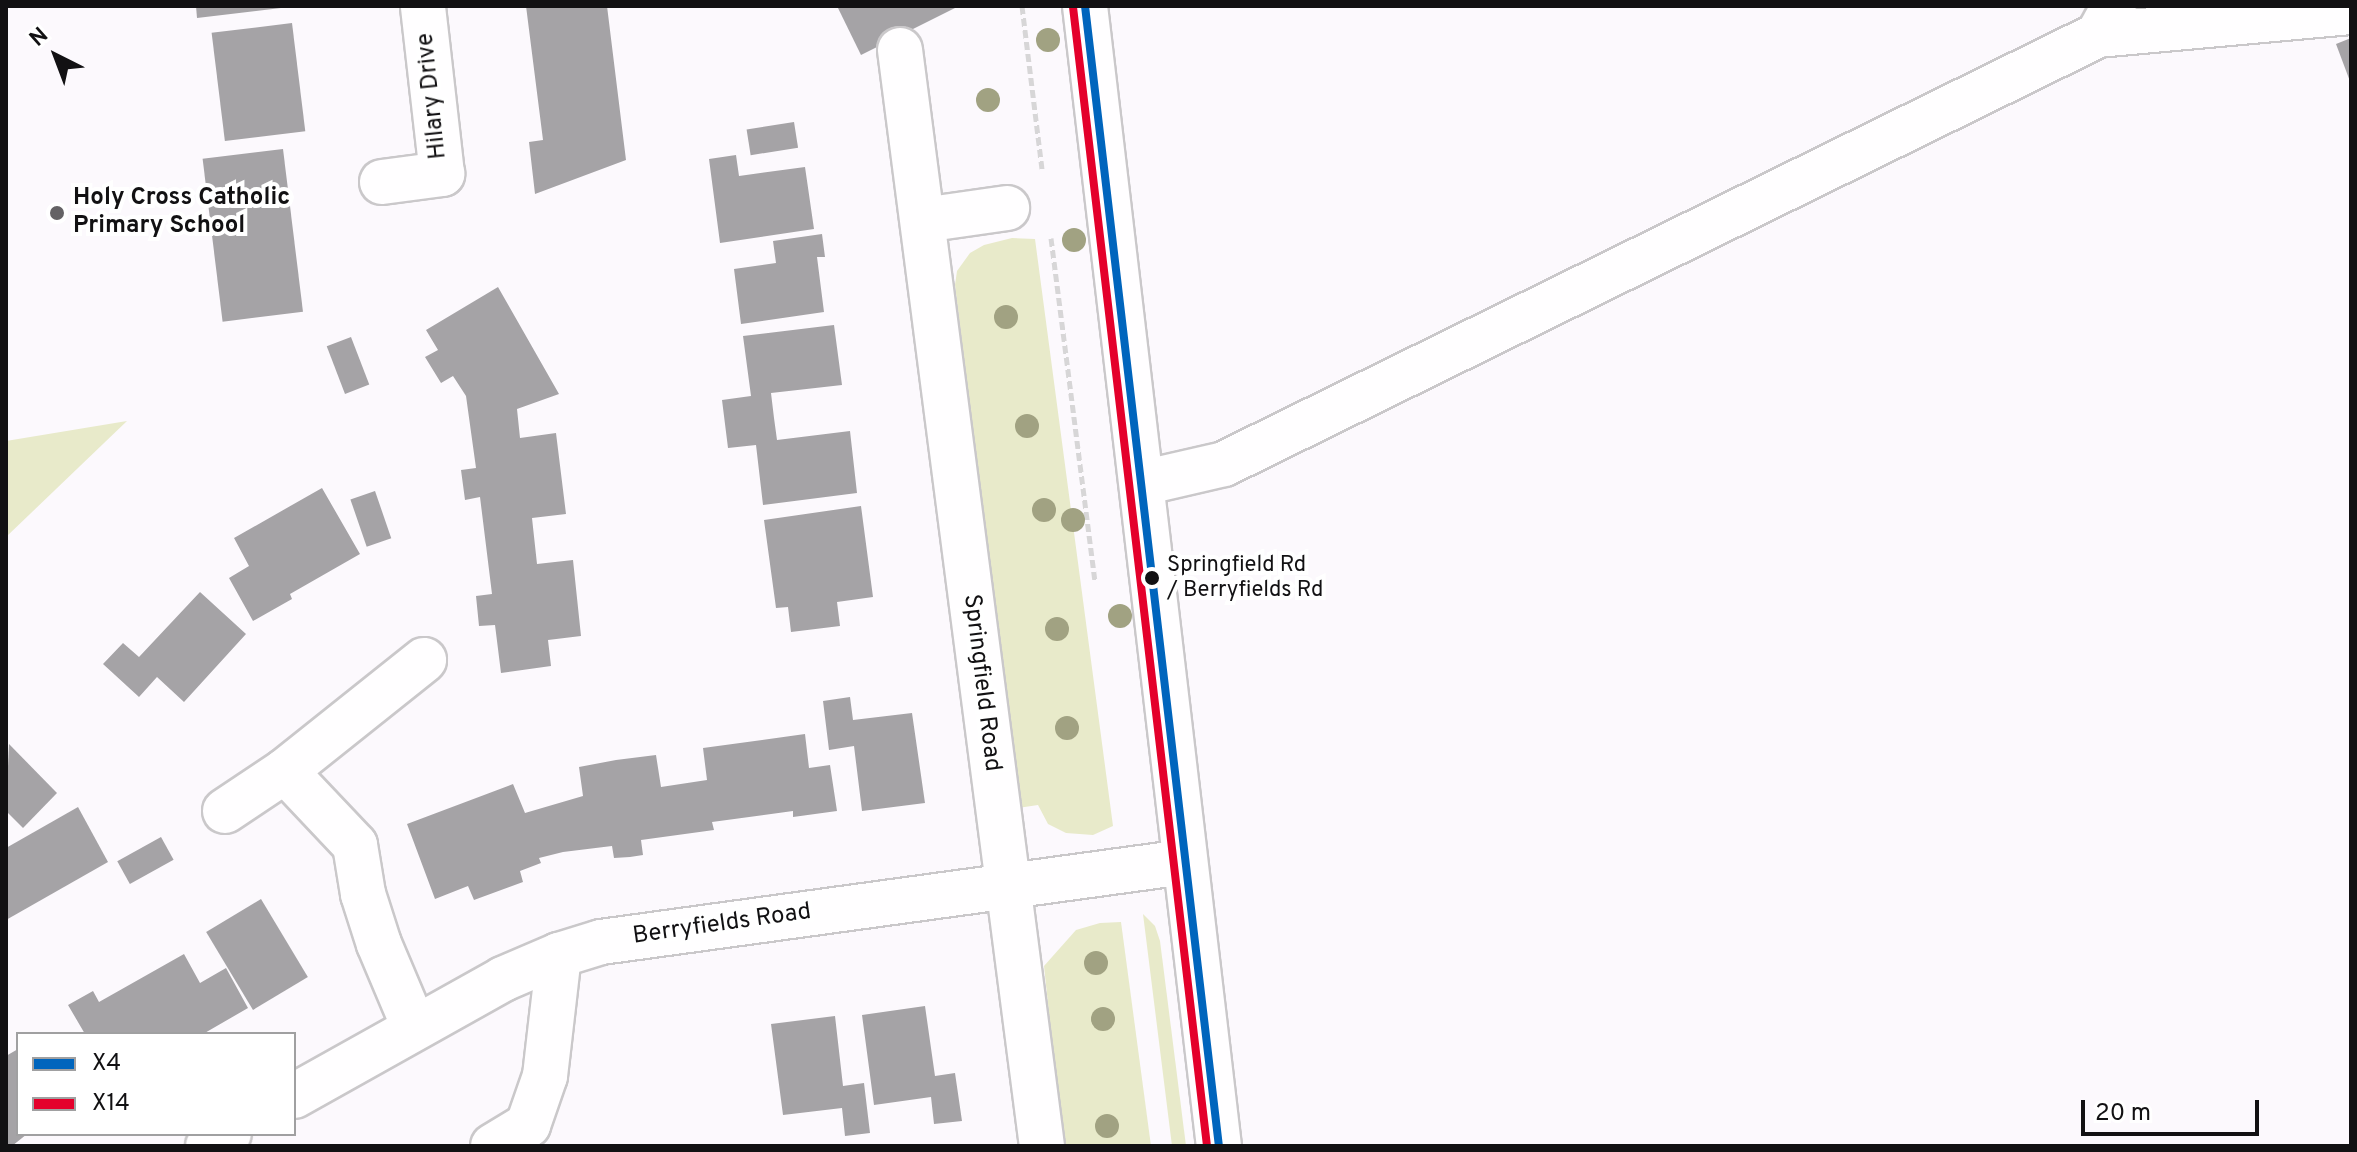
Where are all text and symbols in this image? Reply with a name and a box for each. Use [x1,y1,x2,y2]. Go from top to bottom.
north arrow [16,16,96,96]
text: N [25,22,55,53]
street label: Hilary Drive [412,31,454,161]
place label: Holy Cross Catholic Primary School [73,185,290,241]
marker: Holy Cross Catholic Primary School [48,204,66,222]
place label: Springfield Rd / Berryfields Rd [1167,552,1323,604]
marker: Springfield Rd / Berryfields Rd [1144,570,1160,586]
street label: Springfield Road [956,593,1006,773]
street label: Berryfields Road [631,898,813,952]
legend [16,1032,296,1136]
text: X4 [92,1049,121,1079]
scale bar [2085,1084,2263,1134]
text: X14 [92,1089,130,1119]
text: 20 m [2095,1099,2151,1129]

